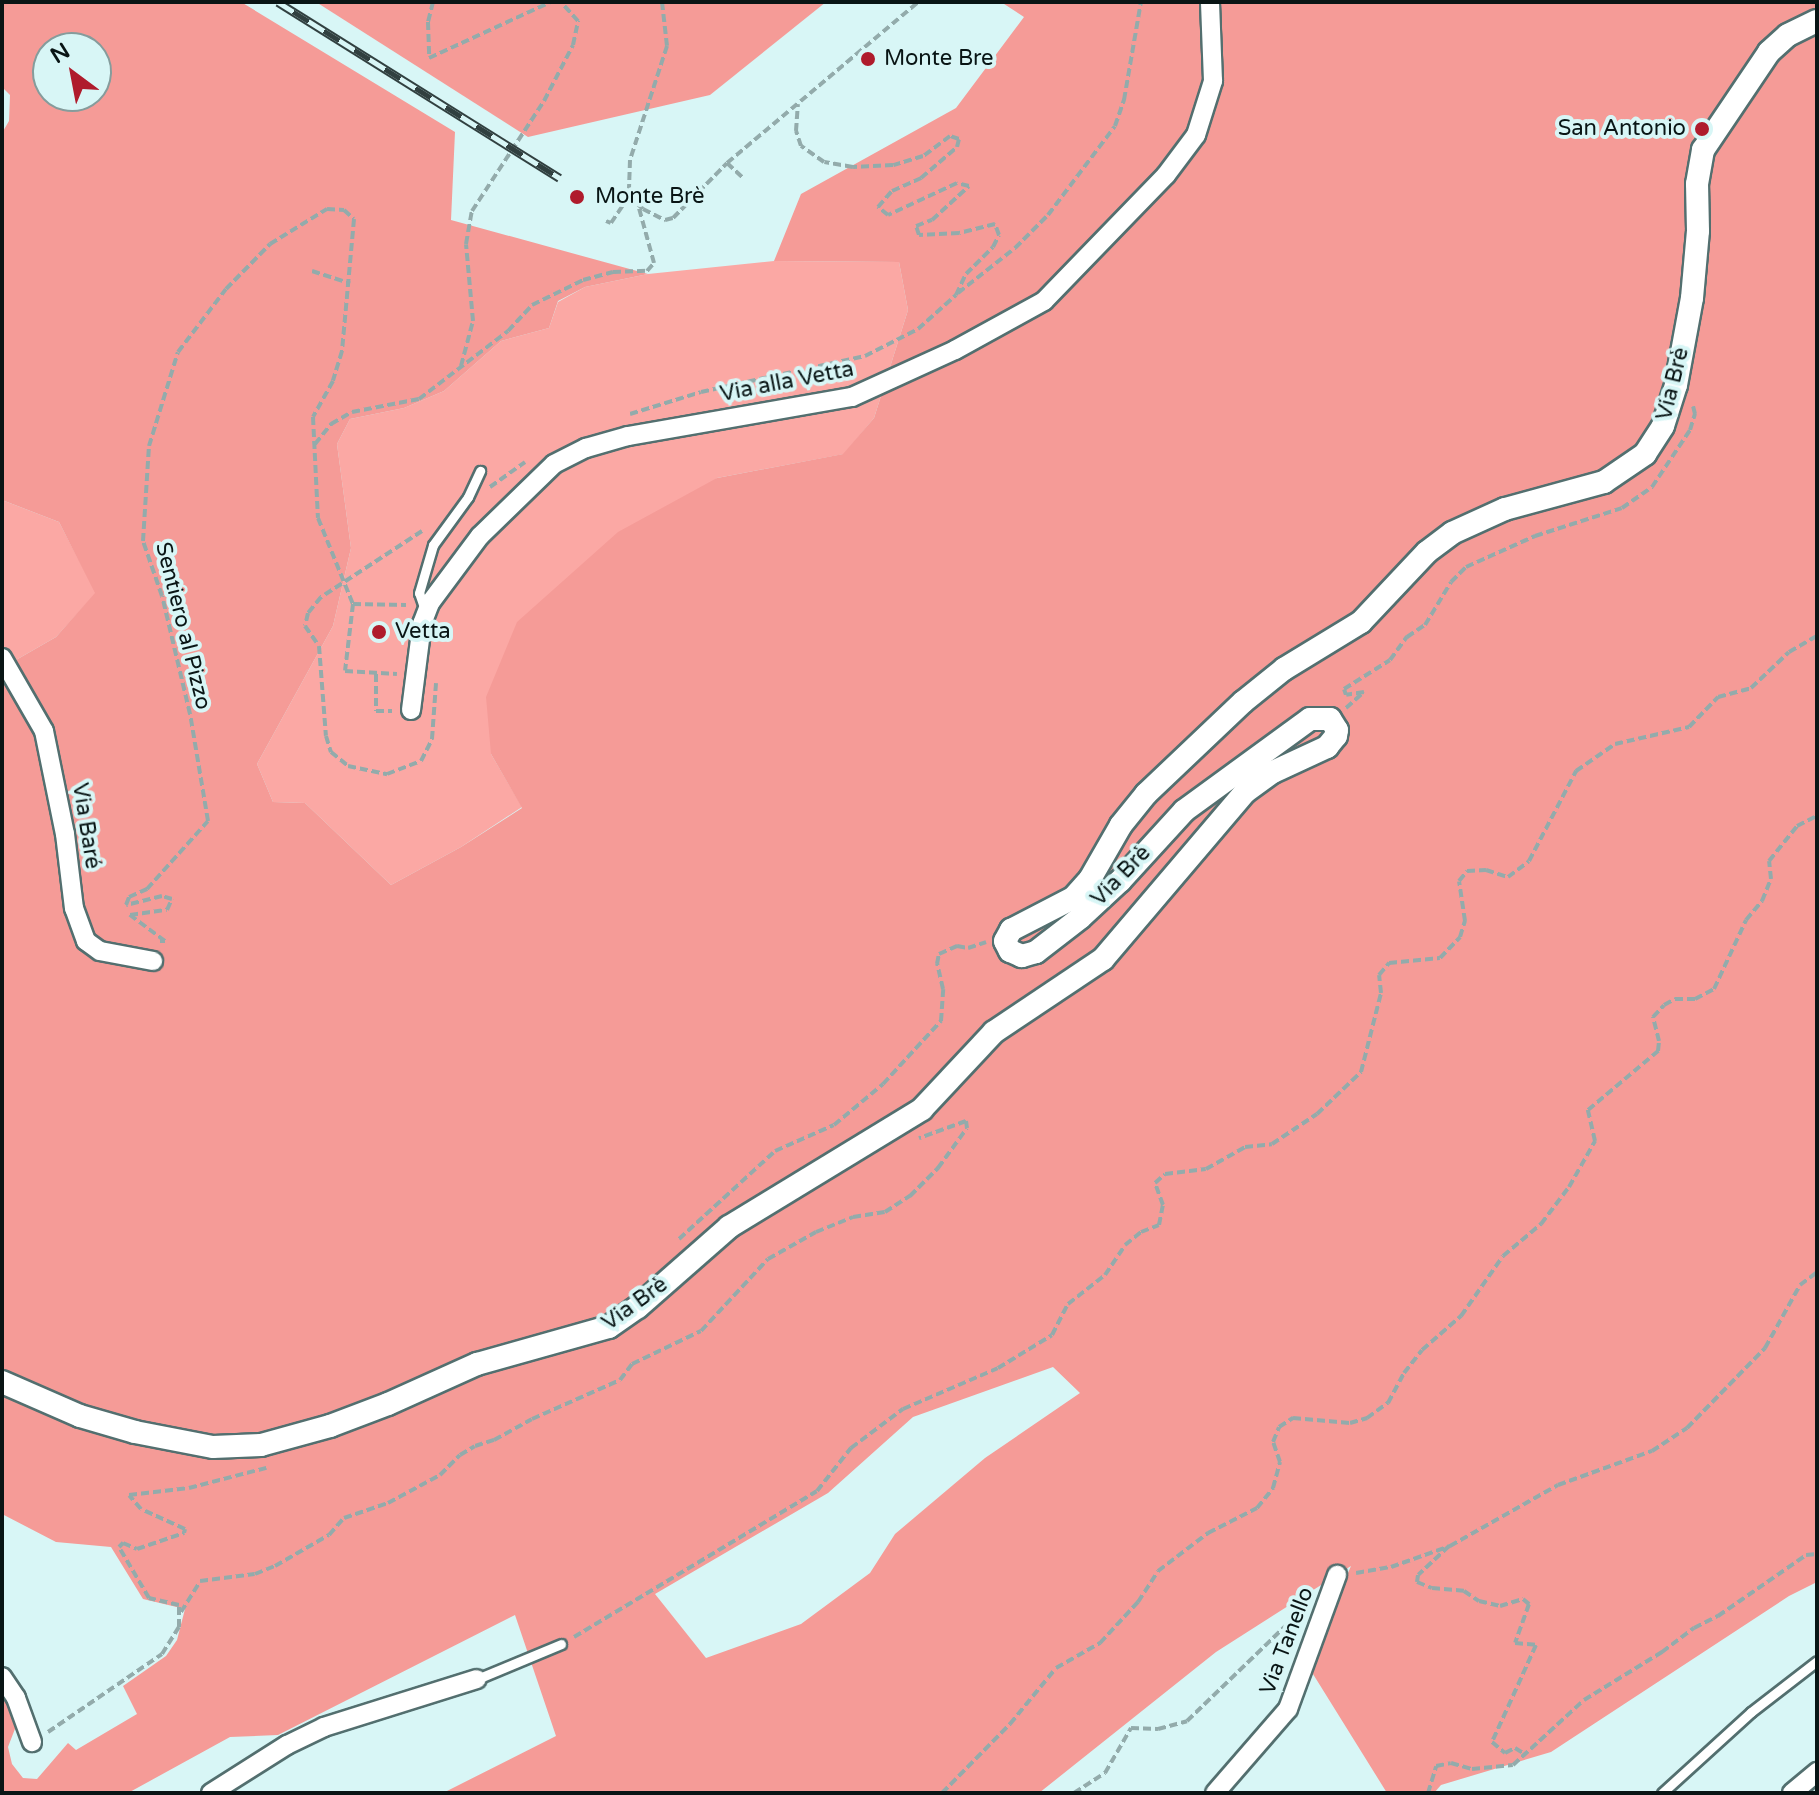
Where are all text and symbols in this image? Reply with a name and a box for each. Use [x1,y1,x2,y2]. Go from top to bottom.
north arrow [32,32,112,112]
text: N [46,38,75,69]
place label: Monte Bre [884,46,994,72]
marker: Monte Bre [859,50,877,68]
place label: San Antonio [1558,116,1686,142]
marker: San Antonio [1693,120,1711,138]
place label: Monte Brè [595,184,705,210]
marker: Monte Brè [566,186,588,208]
street label: Via Brè [1651,345,1695,423]
street label: Via alla Vetta [718,356,856,408]
street label: Sentiero al Pizzo [149,540,217,712]
place label: Vetta [395,619,451,645]
marker: Vetta [370,623,388,641]
street label: Via Baré [66,781,106,871]
street label: Via Brè [1086,840,1156,912]
street label: Via Brè [597,1271,673,1337]
street label: Via Tanello [1254,1584,1320,1698]

